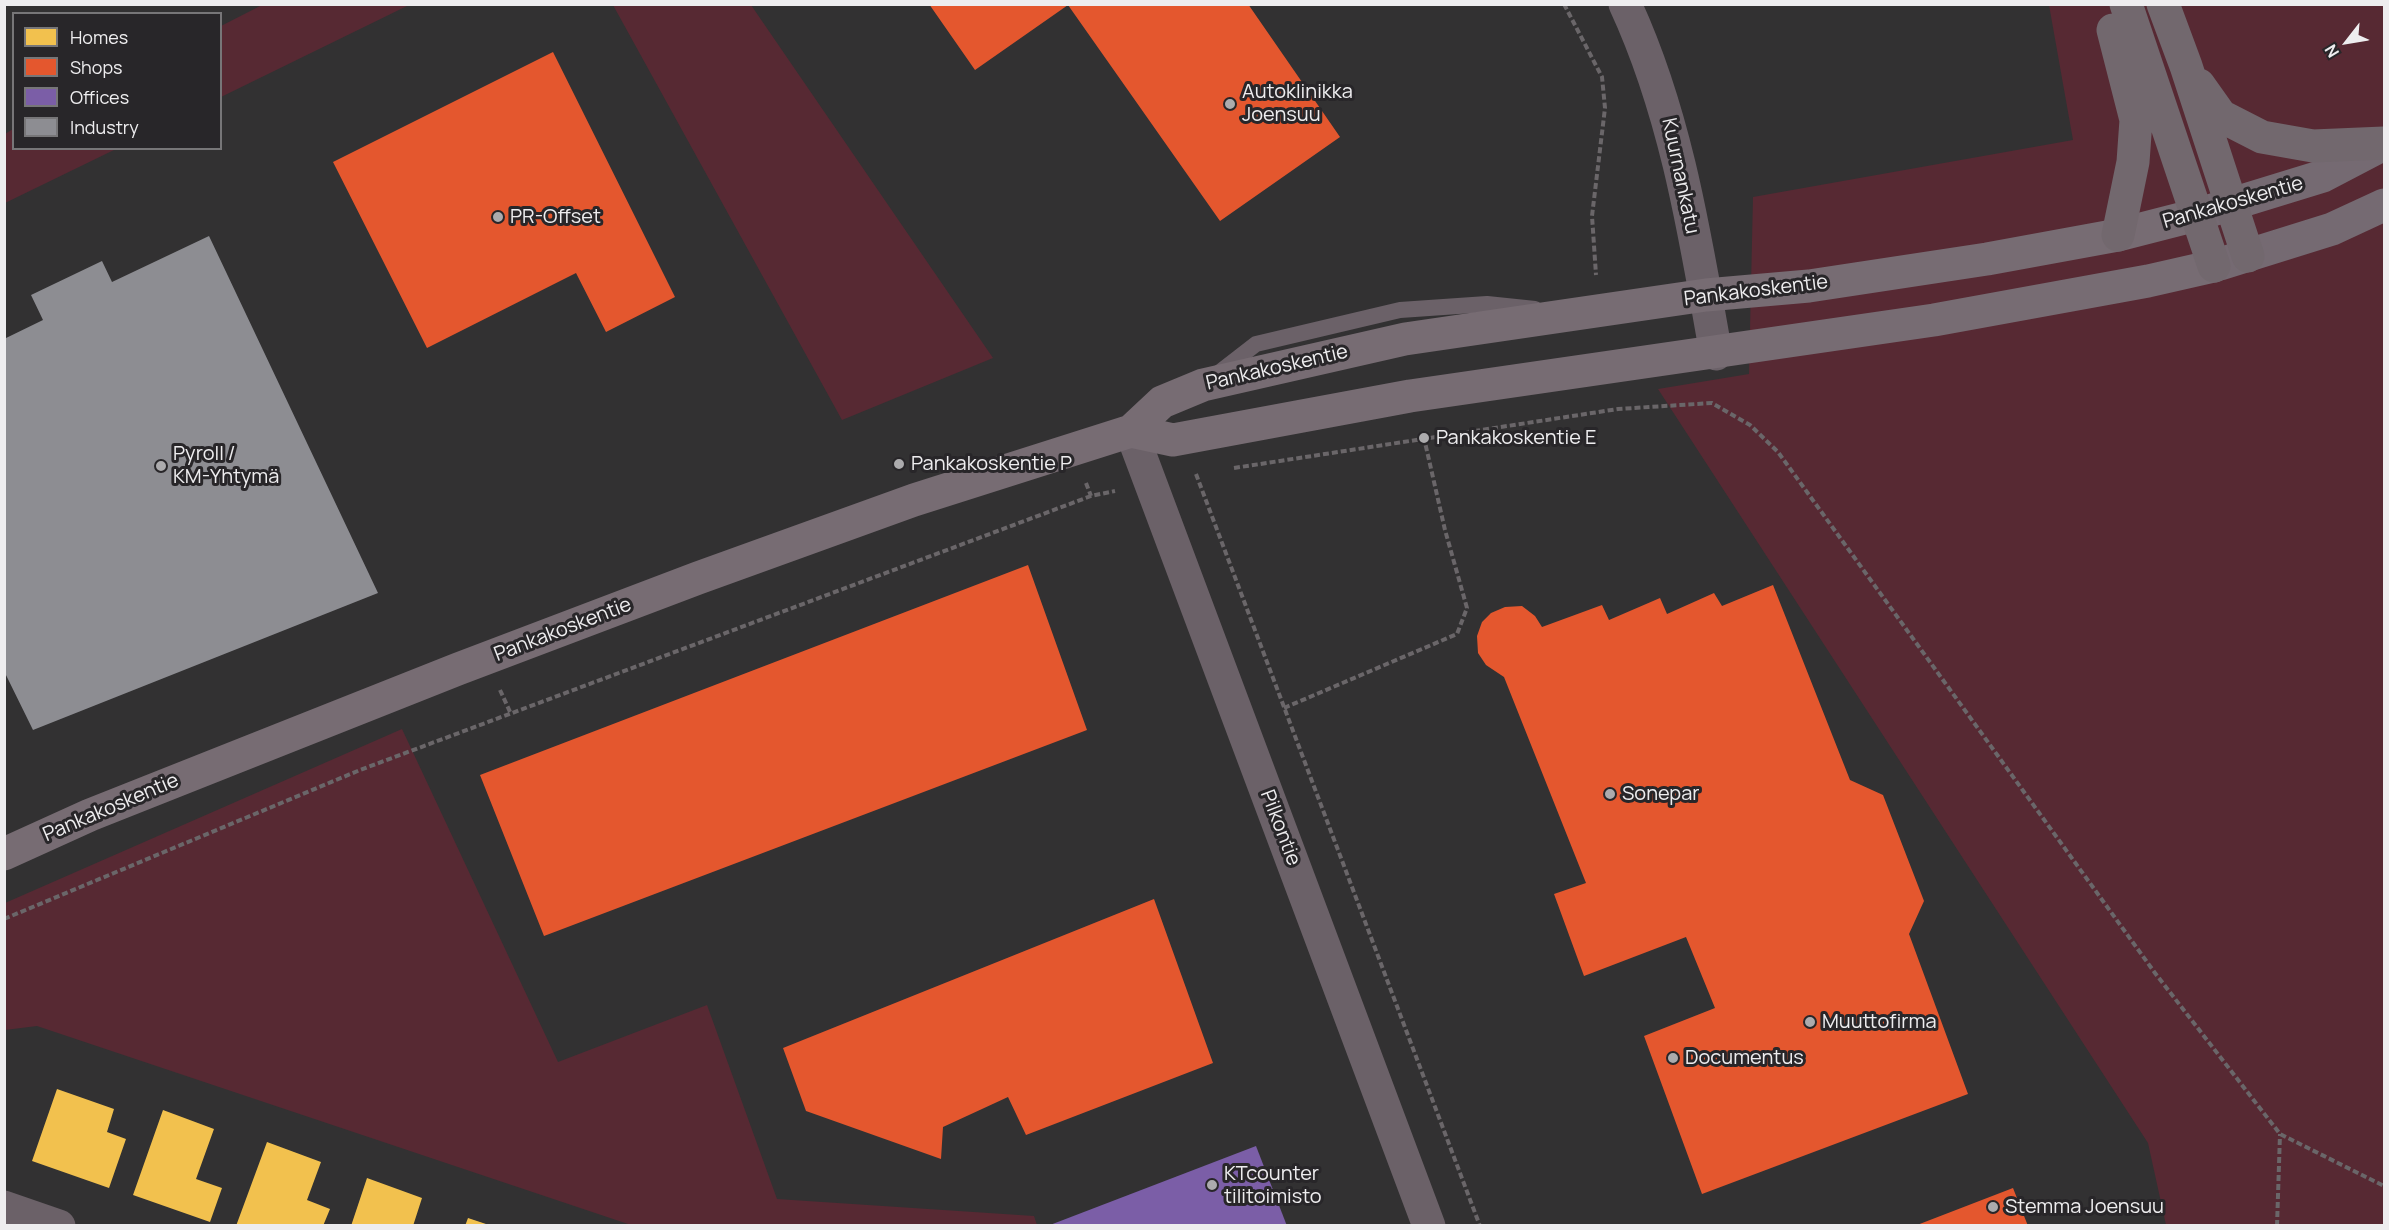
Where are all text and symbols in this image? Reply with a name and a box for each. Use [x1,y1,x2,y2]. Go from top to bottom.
legend [12,12,222,150]
north arrow [2317,12,2377,72]
text: Homes [70,25,128,49]
text: N [2319,41,2344,62]
text: Shops [70,55,122,79]
place label: Autoklinikka Joensuu [1242,80,1353,127]
text: Offices [70,85,129,109]
marker: Autoklinikka Joensuu [1223,97,1237,111]
text: Industry [70,115,139,139]
street label: Kuurnankatu [1656,116,1704,236]
street label: Pankakoskentie [2160,171,2306,235]
place label: PR-Offset [510,205,601,229]
marker: PR-Offset [491,210,505,224]
street label: Pankakoskentie [1683,270,1829,312]
street label: Pankakoskentie [1204,340,1350,396]
place label: Pankakoskentie E [1436,426,1596,450]
marker: Pankakoskentie E [1417,431,1431,445]
place label: Pyroll / KM-Yhtymä [173,442,279,489]
place label: Pankakoskentie P [911,452,1072,476]
marker: Pankakoskentie P [892,457,906,471]
marker: Pyroll / KM-Yhtymä [154,459,168,473]
street label: Pankakoskentie [491,593,635,667]
street label: Pankakoskentie [40,769,182,847]
place label: Sonepar [1622,782,1700,806]
street label: Pilkontie [1255,787,1305,869]
marker: Sonepar [1603,787,1617,801]
place label: Muuttofirma [1822,1010,1937,1034]
marker: Muuttofirma [1803,1015,1817,1029]
place label: Documentus [1685,1046,1804,1070]
marker: Documentus [1666,1051,1680,1065]
place label: KTcounter tilitoimisto [1224,1162,1322,1209]
marker: KTcounter tilitoimisto [1205,1178,1219,1192]
place label: Stemma Joensuu [2005,1195,2164,1219]
marker: Stemma Joensuu [1986,1200,2000,1214]

